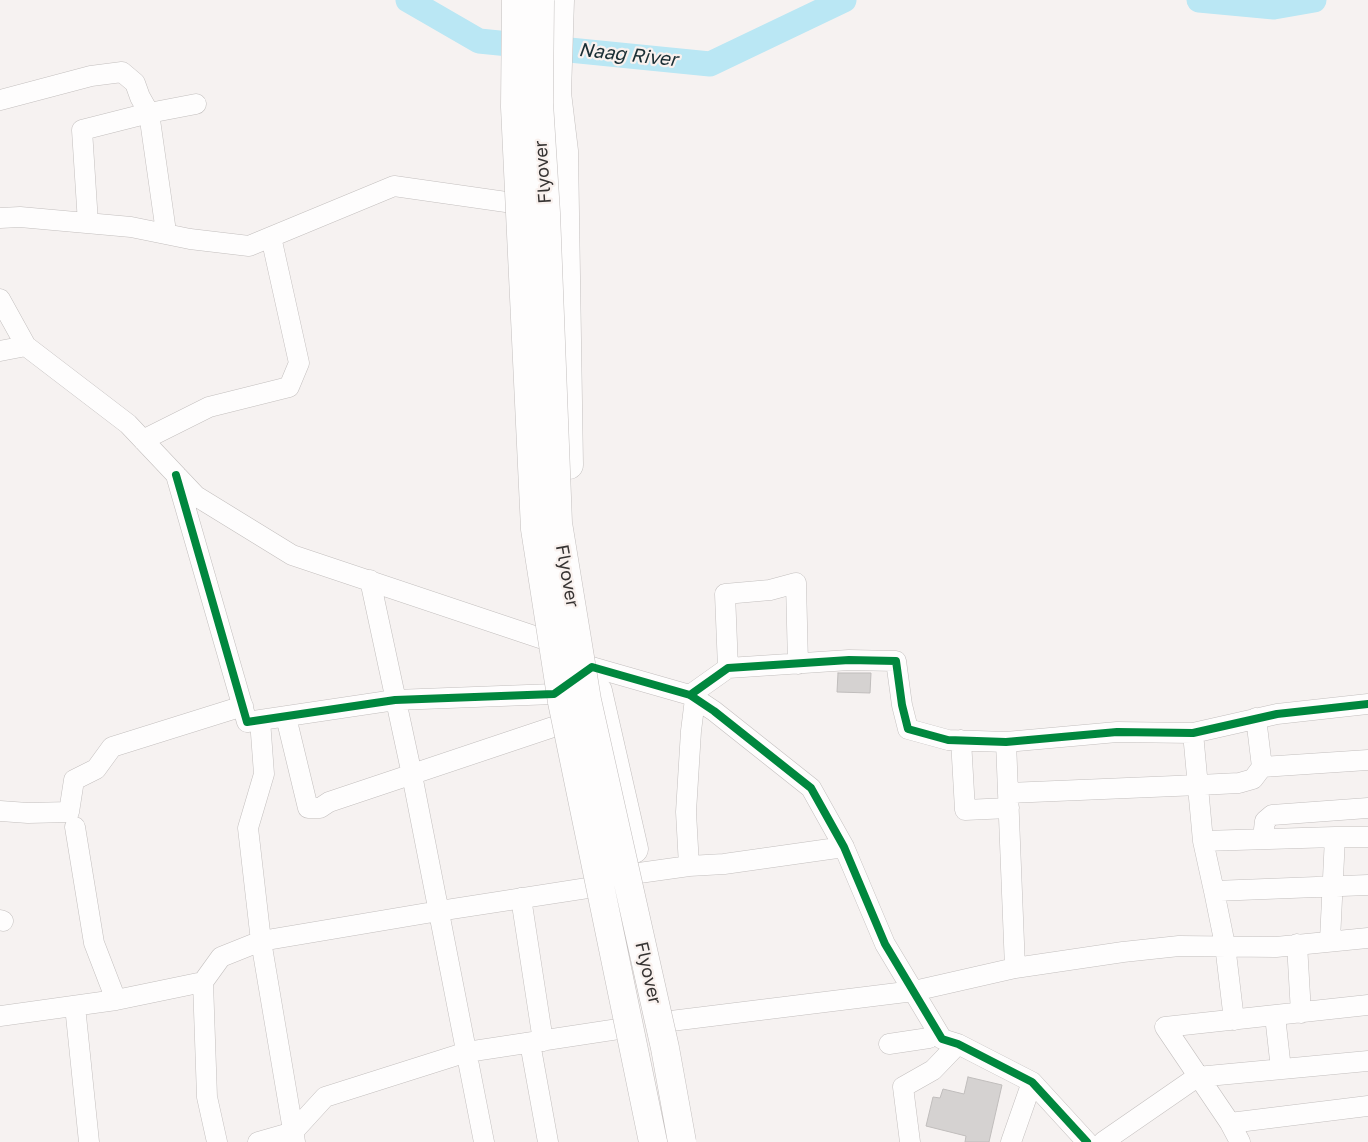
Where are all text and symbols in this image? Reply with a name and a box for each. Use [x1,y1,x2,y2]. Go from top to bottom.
water label: Naag River [578,38,678,72]
street label: Flyover [530,140,556,204]
street label: Flyover [551,543,583,609]
street label: Flyover [630,940,666,1006]

